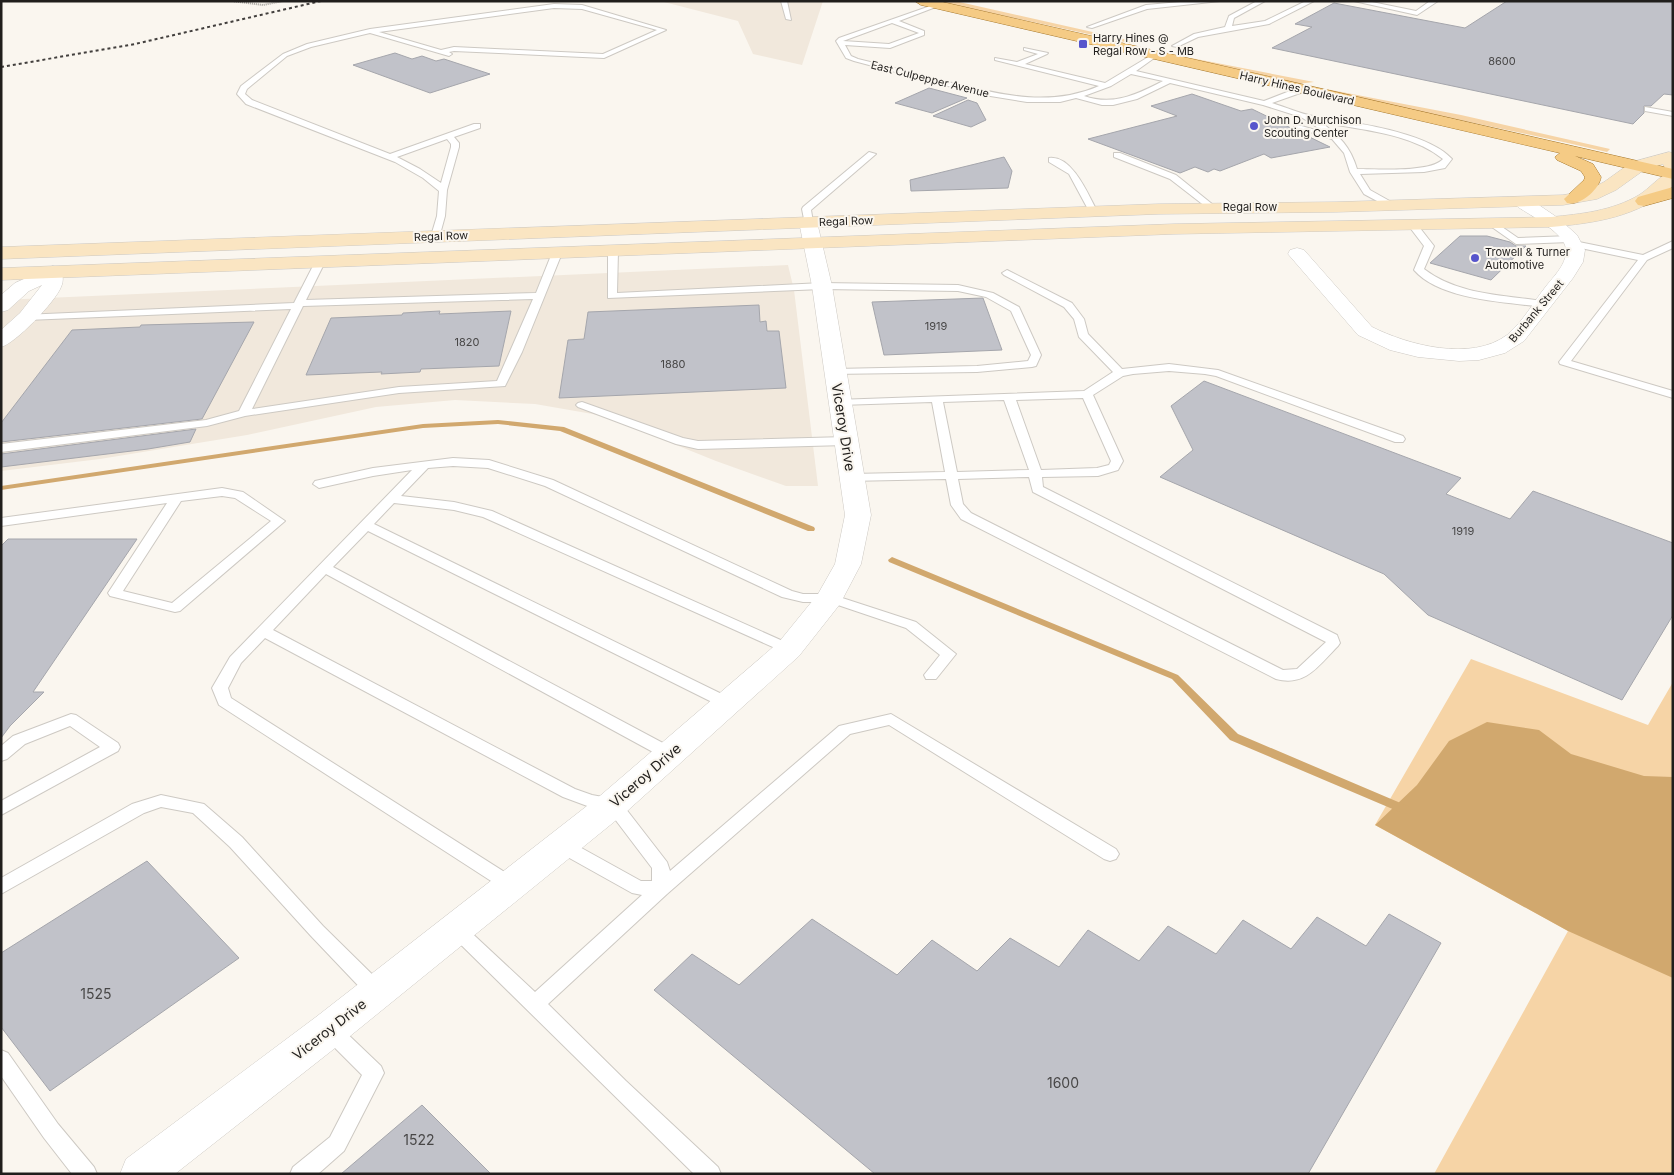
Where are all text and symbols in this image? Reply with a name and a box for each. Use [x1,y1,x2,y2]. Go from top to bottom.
place label: Harry Hines @ Regal Row - S - MB [1093,31,1194,58]
marker: Harry Hines @ Regal Row - S - MB [1077,38,1089,50]
house number: 8600 [1488,54,1516,68]
street label: East Culpepper Avenue [869,58,991,100]
street label: Harry Hines Boulevard [1238,68,1356,108]
place label: John D. Murchison Scouting Center [1264,113,1361,140]
marker: John D. Murchison Scouting Center [1248,120,1260,132]
street label: Regal Row [1223,200,1277,214]
street label: Regal Row [819,213,873,229]
street label: Regal Row [414,228,468,244]
place label: Trowell & Turner Automotive [1485,245,1570,272]
marker: Trowell & Turner Automotive [1469,252,1481,264]
street label: Burbank Street [1506,276,1567,345]
house number: 1919 [925,319,947,333]
house number: 1820 [455,335,480,349]
house number: 1880 [660,357,686,371]
street label: Viceroy Drive [829,382,859,472]
house number: 1919 [1452,524,1474,538]
street label: Viceroy Drive [606,739,684,811]
house number: 1525 [80,985,112,1002]
street label: Viceroy Drive [289,995,369,1063]
house number: 1600 [1047,1074,1079,1091]
house number: 1522 [403,1131,435,1148]

